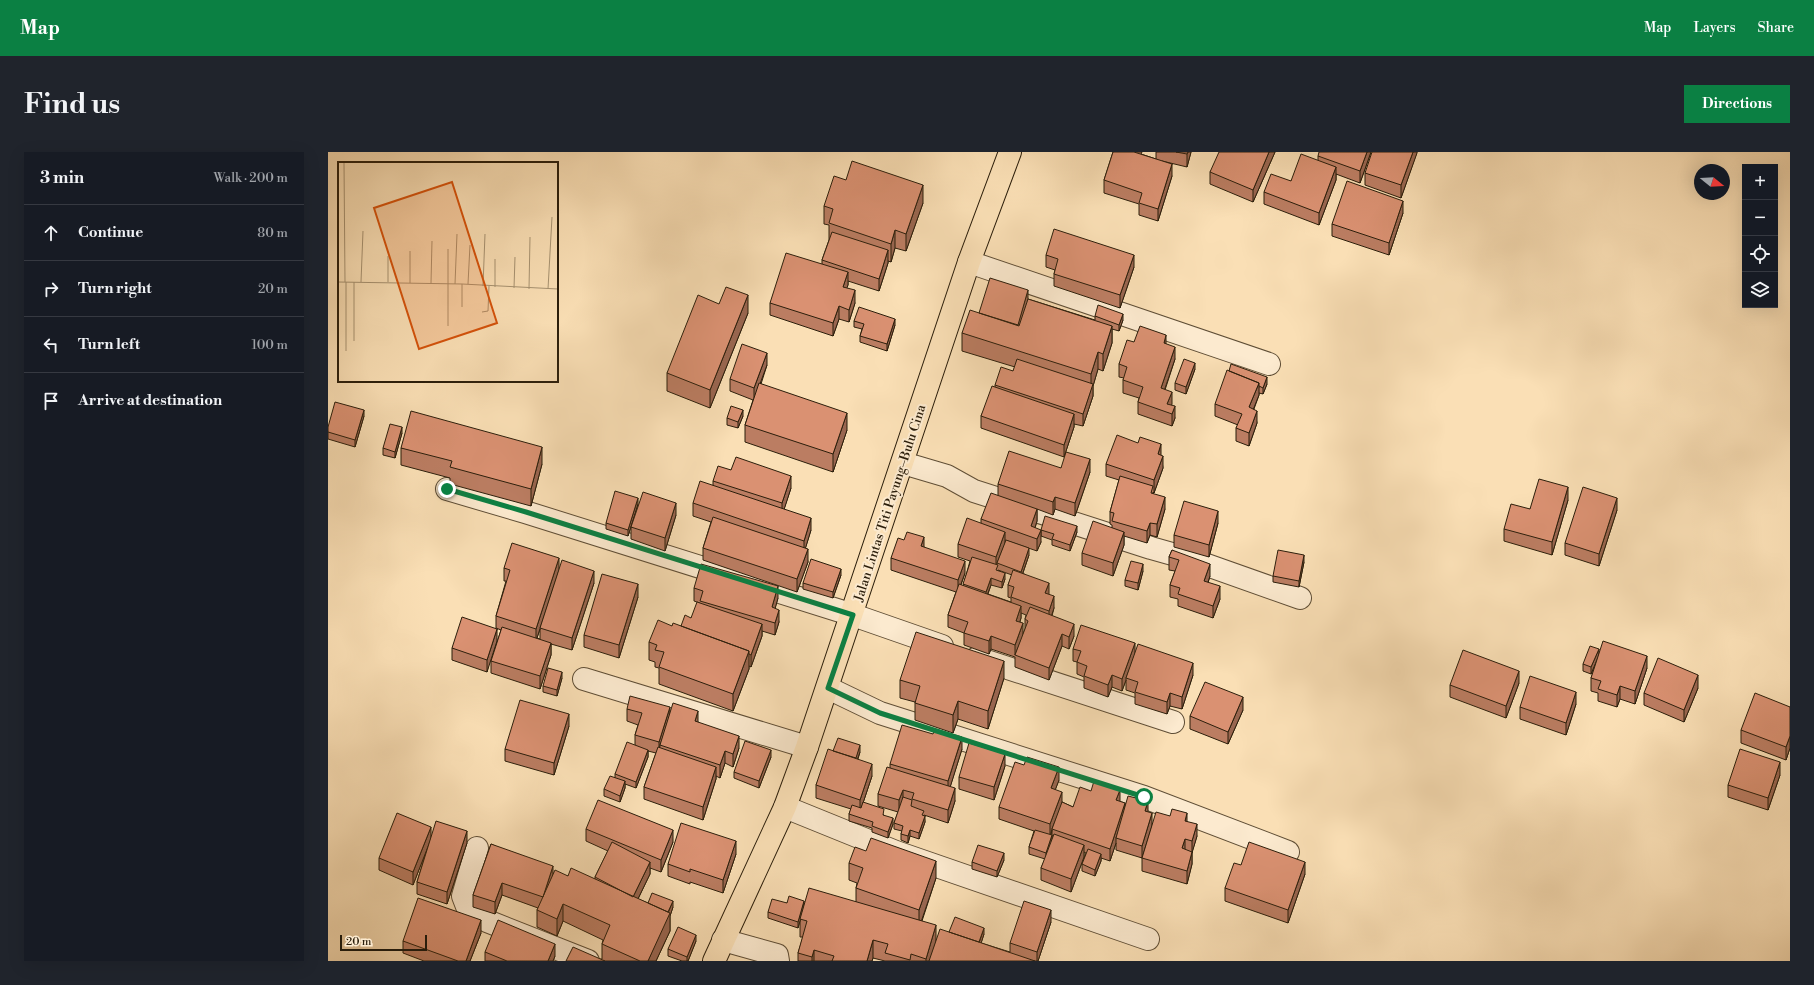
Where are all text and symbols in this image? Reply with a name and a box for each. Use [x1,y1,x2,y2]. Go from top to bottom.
text: Map [20,16,60,40]
text: Map [1644,19,1671,37]
text: Layers [1693,19,1736,37]
text: Share [1758,19,1794,37]
button: Directions [1684,85,1790,123]
text: Find us [24,87,120,122]
inset map [338,162,558,382]
north arrow [1694,164,1730,200]
map controls [1742,164,1778,308]
button: + [1742,164,1778,200]
text: 3 min [40,167,84,189]
text: Walk · 200 m [214,170,288,186]
button: − [1742,200,1778,236]
icon: ahead [40,222,62,244]
text: Continue [78,223,143,242]
text: 80 m [257,225,288,241]
button: locate [1742,236,1778,272]
button: layers [1742,272,1778,308]
icon: right [40,278,62,300]
text: Turn right [78,279,152,298]
text: 20 m [258,281,288,297]
icon: left [40,334,62,356]
text: Turn left [78,335,140,354]
text: 100 m [252,337,288,353]
icon: arrive [40,390,62,412]
text: Arrive at destination [78,391,222,410]
street label: Jalan Lintas Titi Payung–Bulu Cina [850,402,930,604]
route end [438,480,456,498]
route start [1135,788,1153,806]
scale bar [340,933,427,952]
text: 20 m [346,935,371,949]

